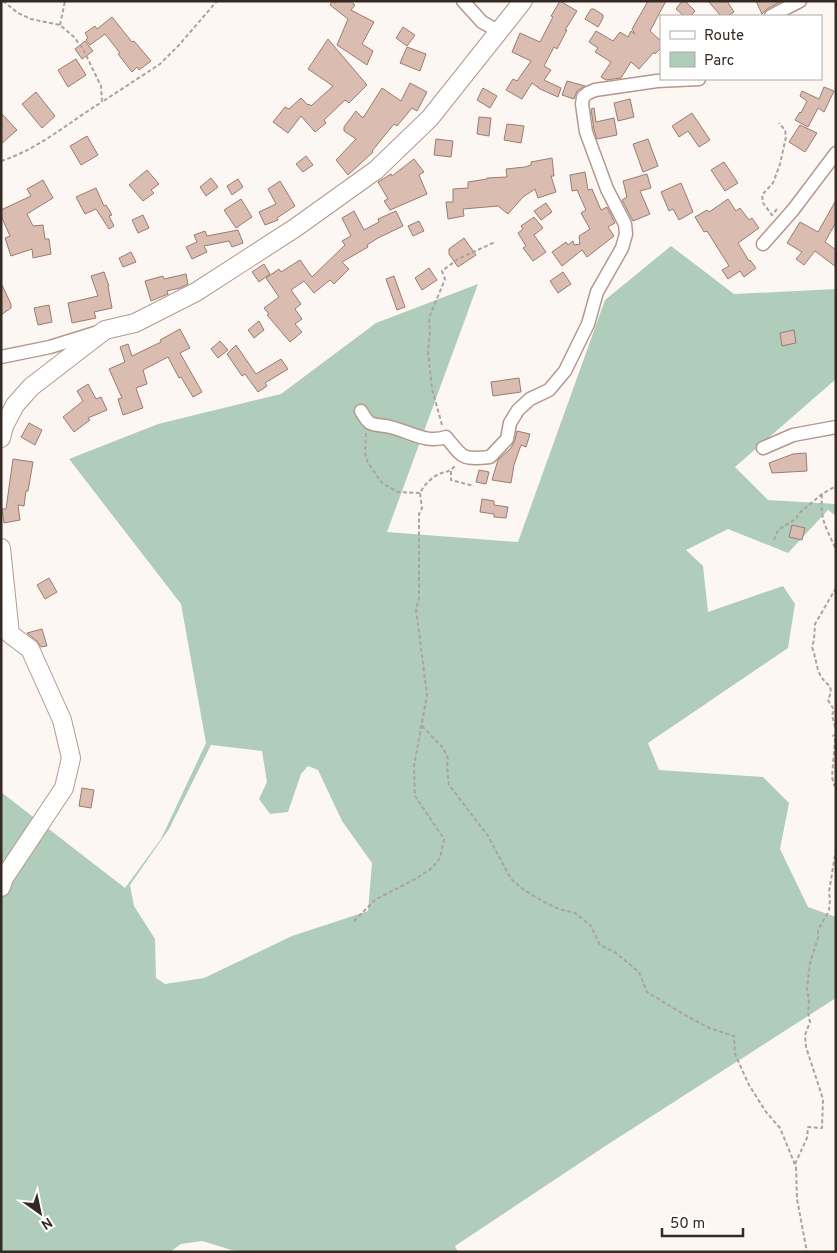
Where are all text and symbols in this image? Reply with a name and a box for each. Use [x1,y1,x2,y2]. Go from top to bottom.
legend [660,15,822,80]
text: Route [704,27,744,46]
text: Parc [704,52,734,71]
north arrow [15,1188,65,1238]
scale bar [662,1206,743,1238]
text: N [37,1213,55,1233]
text: 50 m [670,1215,705,1234]

